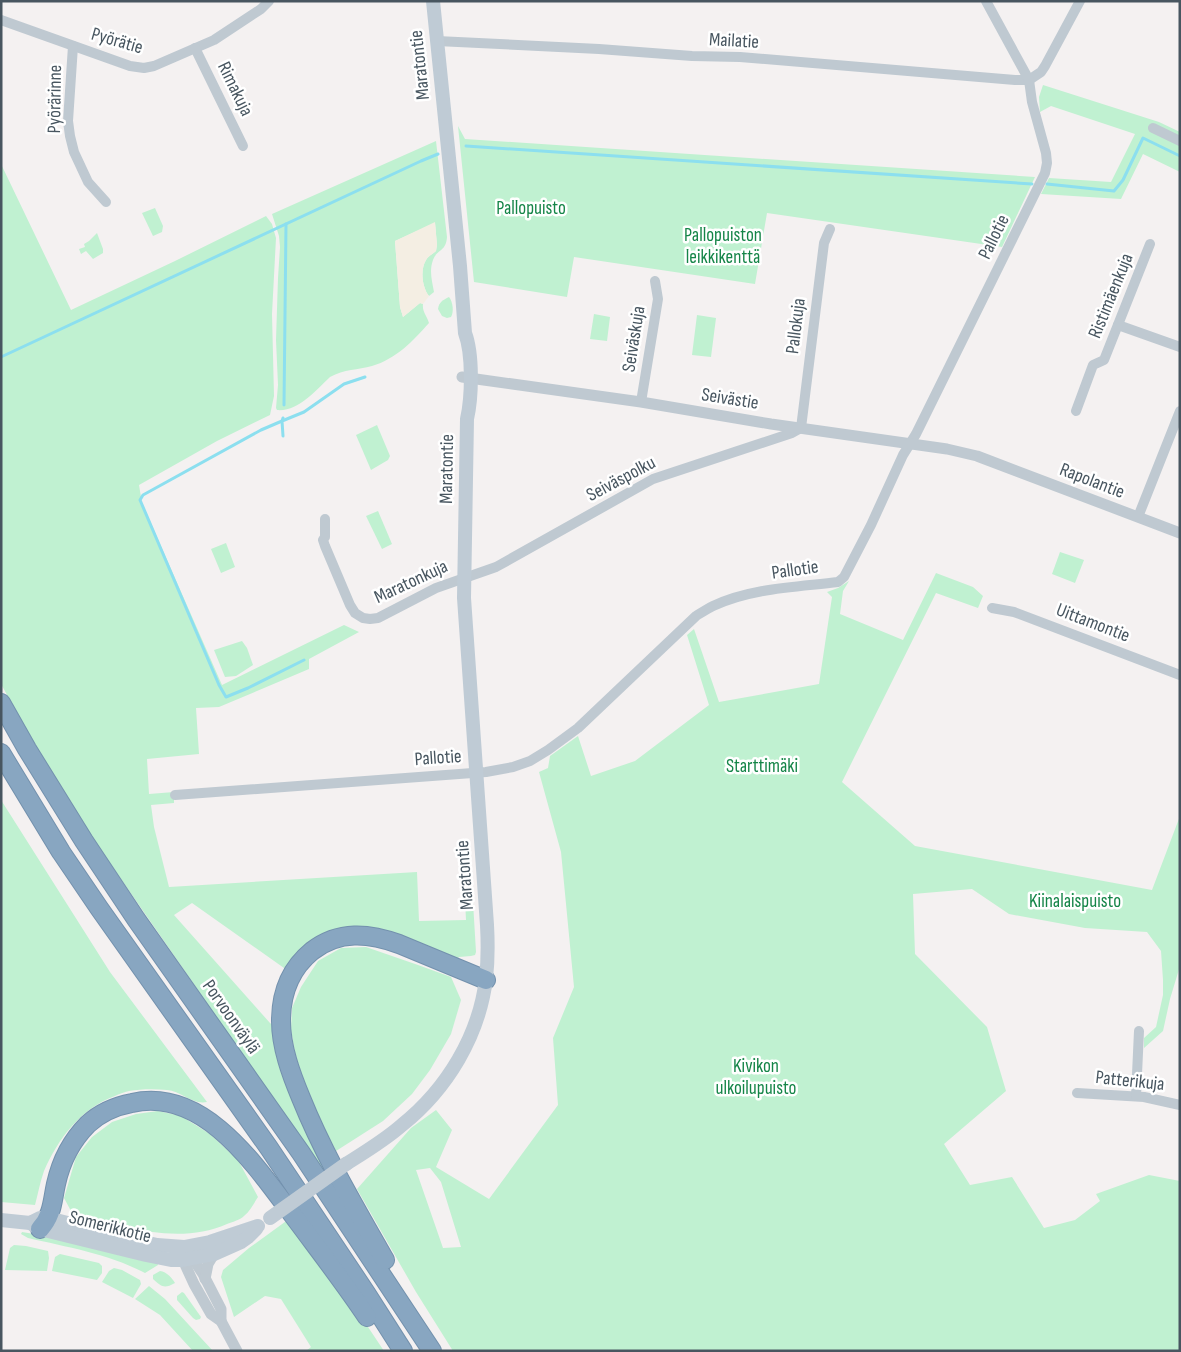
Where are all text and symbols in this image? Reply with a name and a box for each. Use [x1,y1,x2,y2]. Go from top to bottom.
street label: Pyörätie [88,23,146,59]
street label: Mailatie [708,28,760,54]
street label: Maratontie [405,29,435,101]
street label: Rimakuja [212,58,258,120]
street label: Pyörärinne [43,64,67,134]
park label: Pallopuisto [496,197,566,220]
street label: Pallotie [973,211,1015,263]
park label: Pallopuiston leikkikenttä [684,224,762,269]
street label: Ristimäenkuja [1084,250,1138,342]
street label: Pallokuja [781,297,811,355]
street label: Seiväskuja [617,304,651,374]
street label: Seivästie [700,383,760,415]
street label: Maratontie [435,434,459,504]
street label: Seiväspolku [582,451,660,507]
street label: Rapolantie [1056,458,1128,504]
street label: Maratonkuja [370,555,452,609]
street label: Pallotie [770,555,820,585]
street label: Uittamontie [1053,598,1133,648]
street label: Pallotie [414,745,462,771]
park label: Starttimäki [726,755,798,778]
street label: Maratontie [451,839,479,911]
park label: Kiinalaispuisto [1029,890,1121,913]
street label: Porvoonväylä [197,976,265,1058]
park label: Kivikon ulkoilupuisto [715,1055,797,1100]
street label: Patterikuja [1094,1066,1166,1096]
street label: Somerikkotie [67,1206,153,1248]

